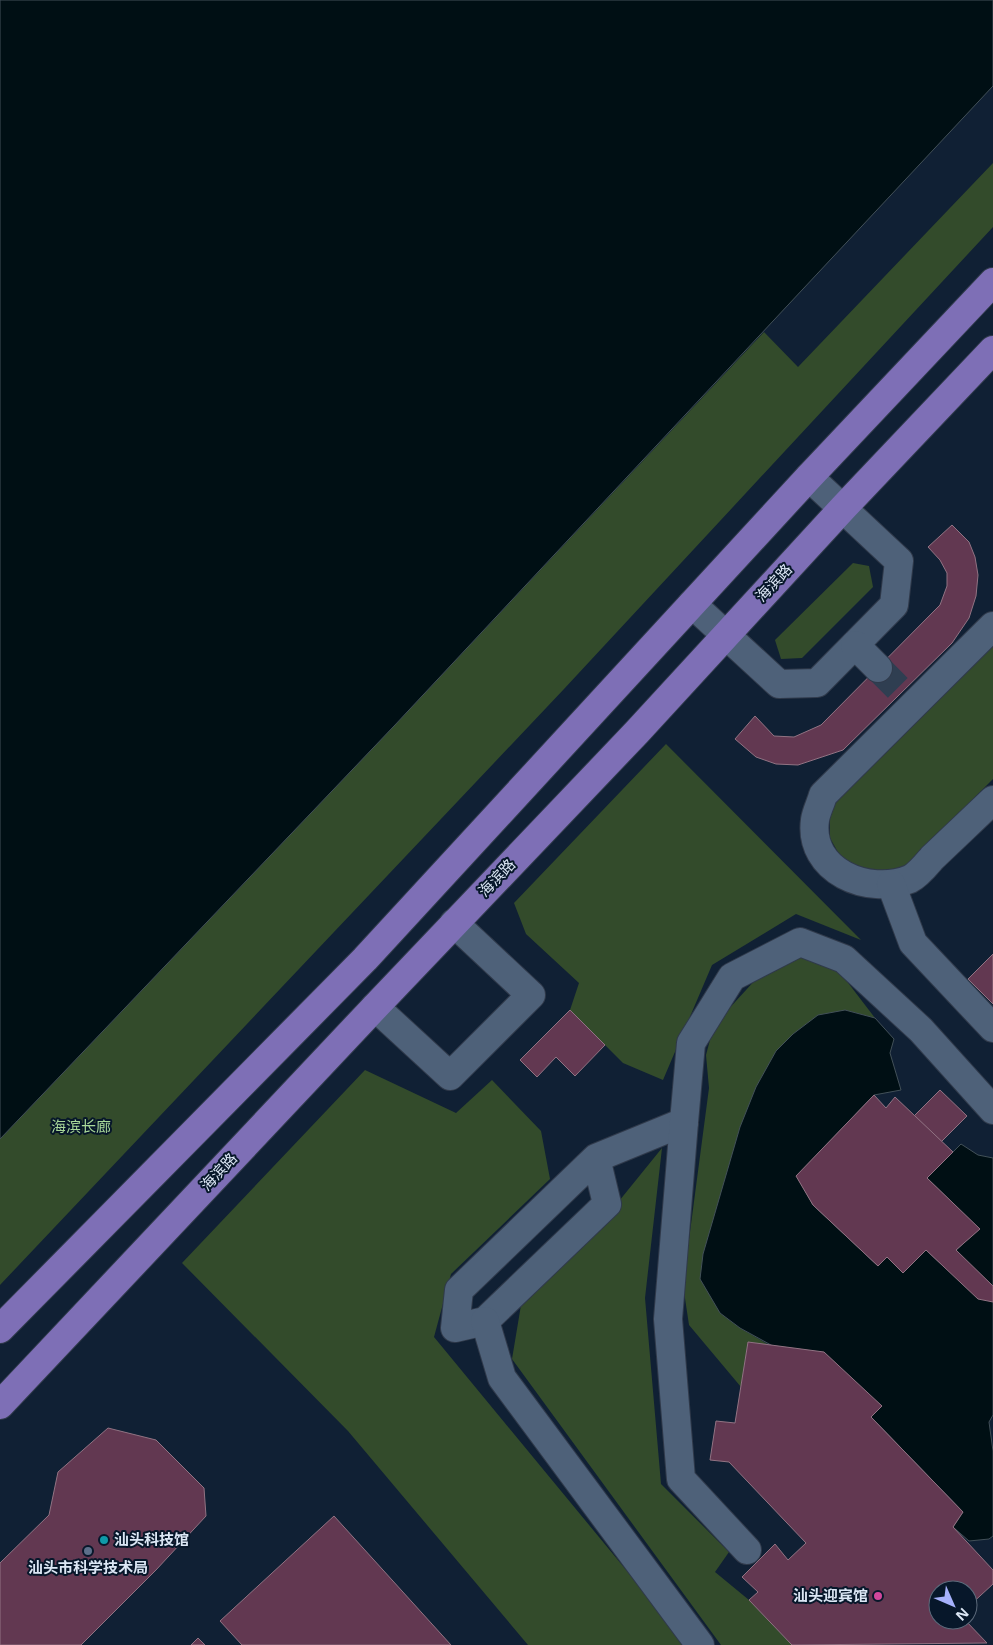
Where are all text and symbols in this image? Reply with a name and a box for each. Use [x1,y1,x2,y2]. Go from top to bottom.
street label: 海滨路 [751,559,796,606]
street label: 海滨路 [473,854,519,900]
park label: 海滨长廊 [51,1116,111,1136]
street label: 海滨路 [196,1148,241,1195]
place label: 汕头科技馆 [114,1529,189,1549]
marker: 汕头科技馆 [98,1534,110,1546]
marker: 汕头市科学技术局 [82,1545,94,1557]
place label: 汕头市科学技术局 [28,1557,148,1577]
north arrow [928,1580,978,1630]
place label: 汕头迎宾馆 [793,1585,868,1605]
marker: 汕头迎宾馆 [872,1590,884,1602]
text: N [952,1604,973,1625]

